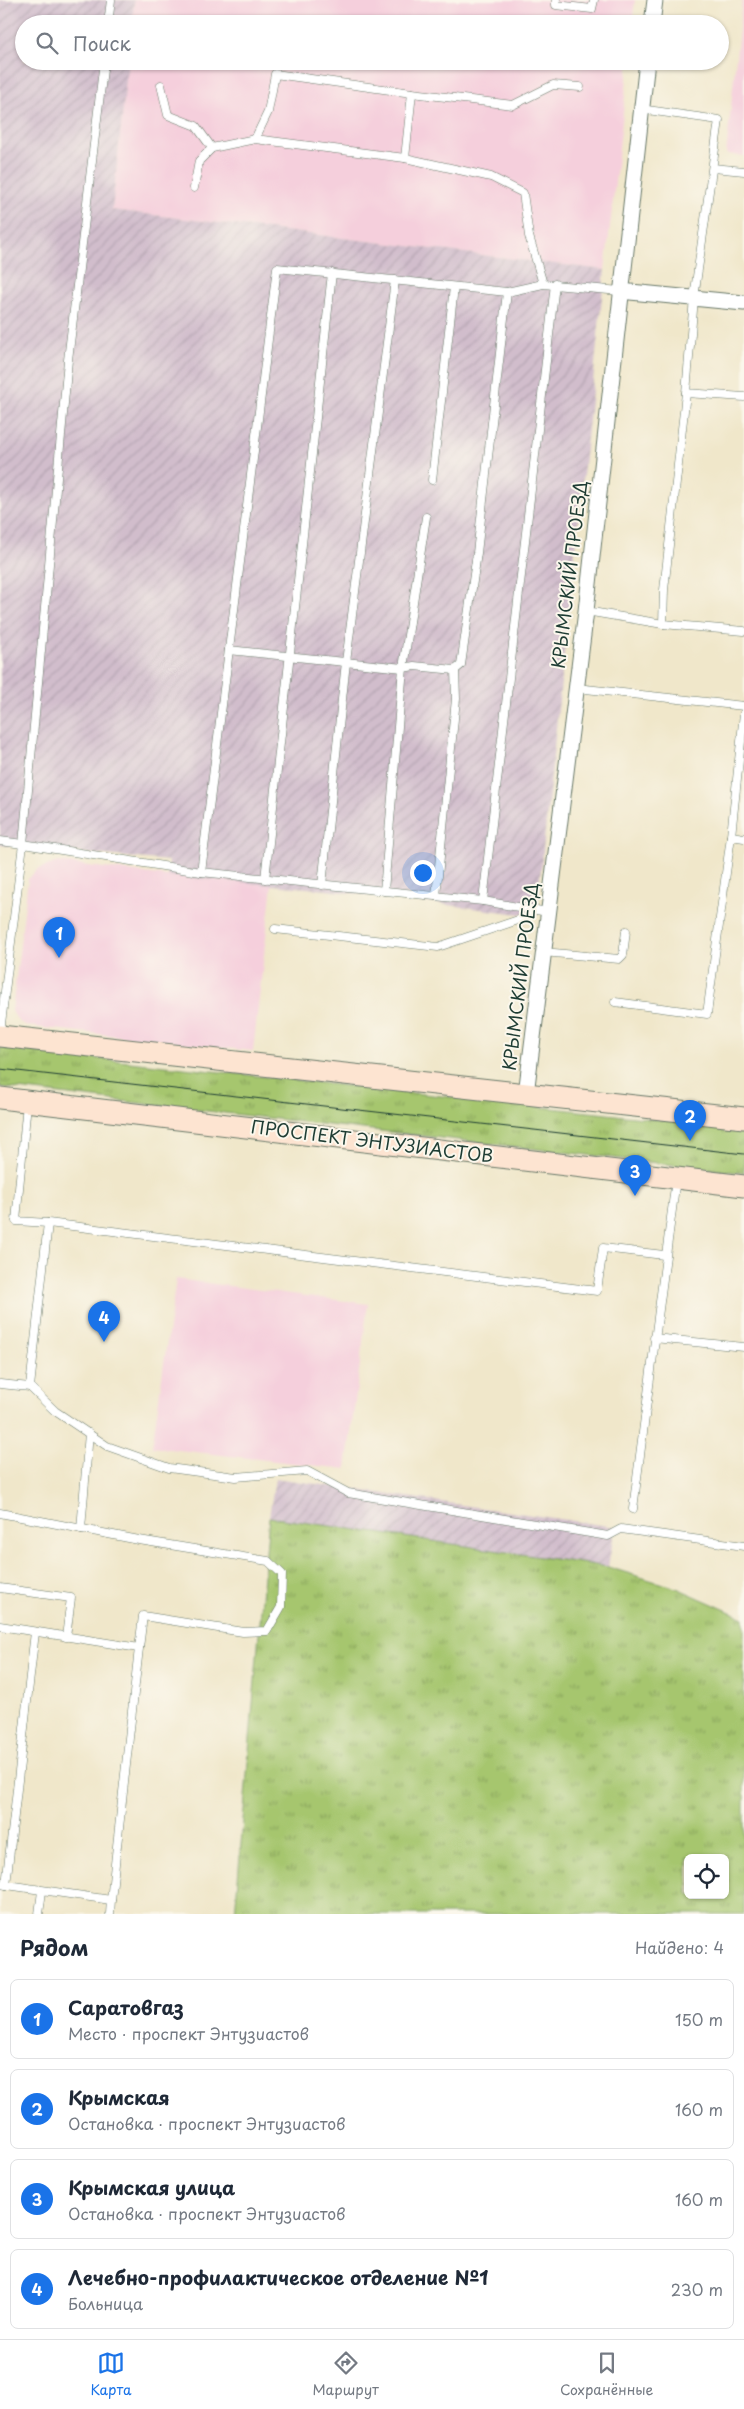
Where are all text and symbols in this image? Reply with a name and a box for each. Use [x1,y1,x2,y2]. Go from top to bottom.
search box [15,15,729,70]
icon: search [33,29,61,57]
text: Поиск [73,29,131,57]
street label: КРЫМСКИЙ ПРОЕЗД [544,479,593,670]
your location [410,860,436,886]
street label: КРЫМСКИЙ ПРОЕЗД [495,881,544,1072]
pin: 1 [43,917,75,958]
pin: 2 [674,1100,706,1141]
street label: ПРОСПЕКТ ЭНТУЗИАСТОВ [249,1112,495,1169]
pin: 3 [619,1155,651,1196]
pin: 4 [88,1301,120,1342]
map controls [684,1854,729,1899]
button: locate [684,1854,729,1899]
text: Рядом [20,1931,88,1963]
text: Найдено: 4 [635,1935,724,1959]
text: Саратовгаз [68,1993,184,2021]
text: 1 [33,2007,41,2031]
text: 150 m [675,2007,723,2031]
text: Место · проспект Энтузиастов [68,2021,309,2045]
text: Крымская [68,2083,170,2111]
text: 2 [31,2097,43,2121]
text: 160 m [675,2097,723,2121]
text: Остановка · проспект Энтузиастов [68,2111,345,2135]
text: Крымская улица [68,2173,235,2201]
text: 3 [32,2187,42,2211]
text: 160 m [675,2187,723,2211]
text: Остановка · проспект Энтузиастов [68,2201,345,2225]
text: Лечебно-профилактическое отделение №1 [68,2263,488,2291]
text: 4 [32,2277,42,2301]
text: 230 m [671,2277,723,2301]
text: Больница [68,2291,143,2315]
tab: Карта [91,2349,132,2400]
tab: Маршрут [313,2349,379,2400]
tab: Сохранённые [560,2349,653,2400]

